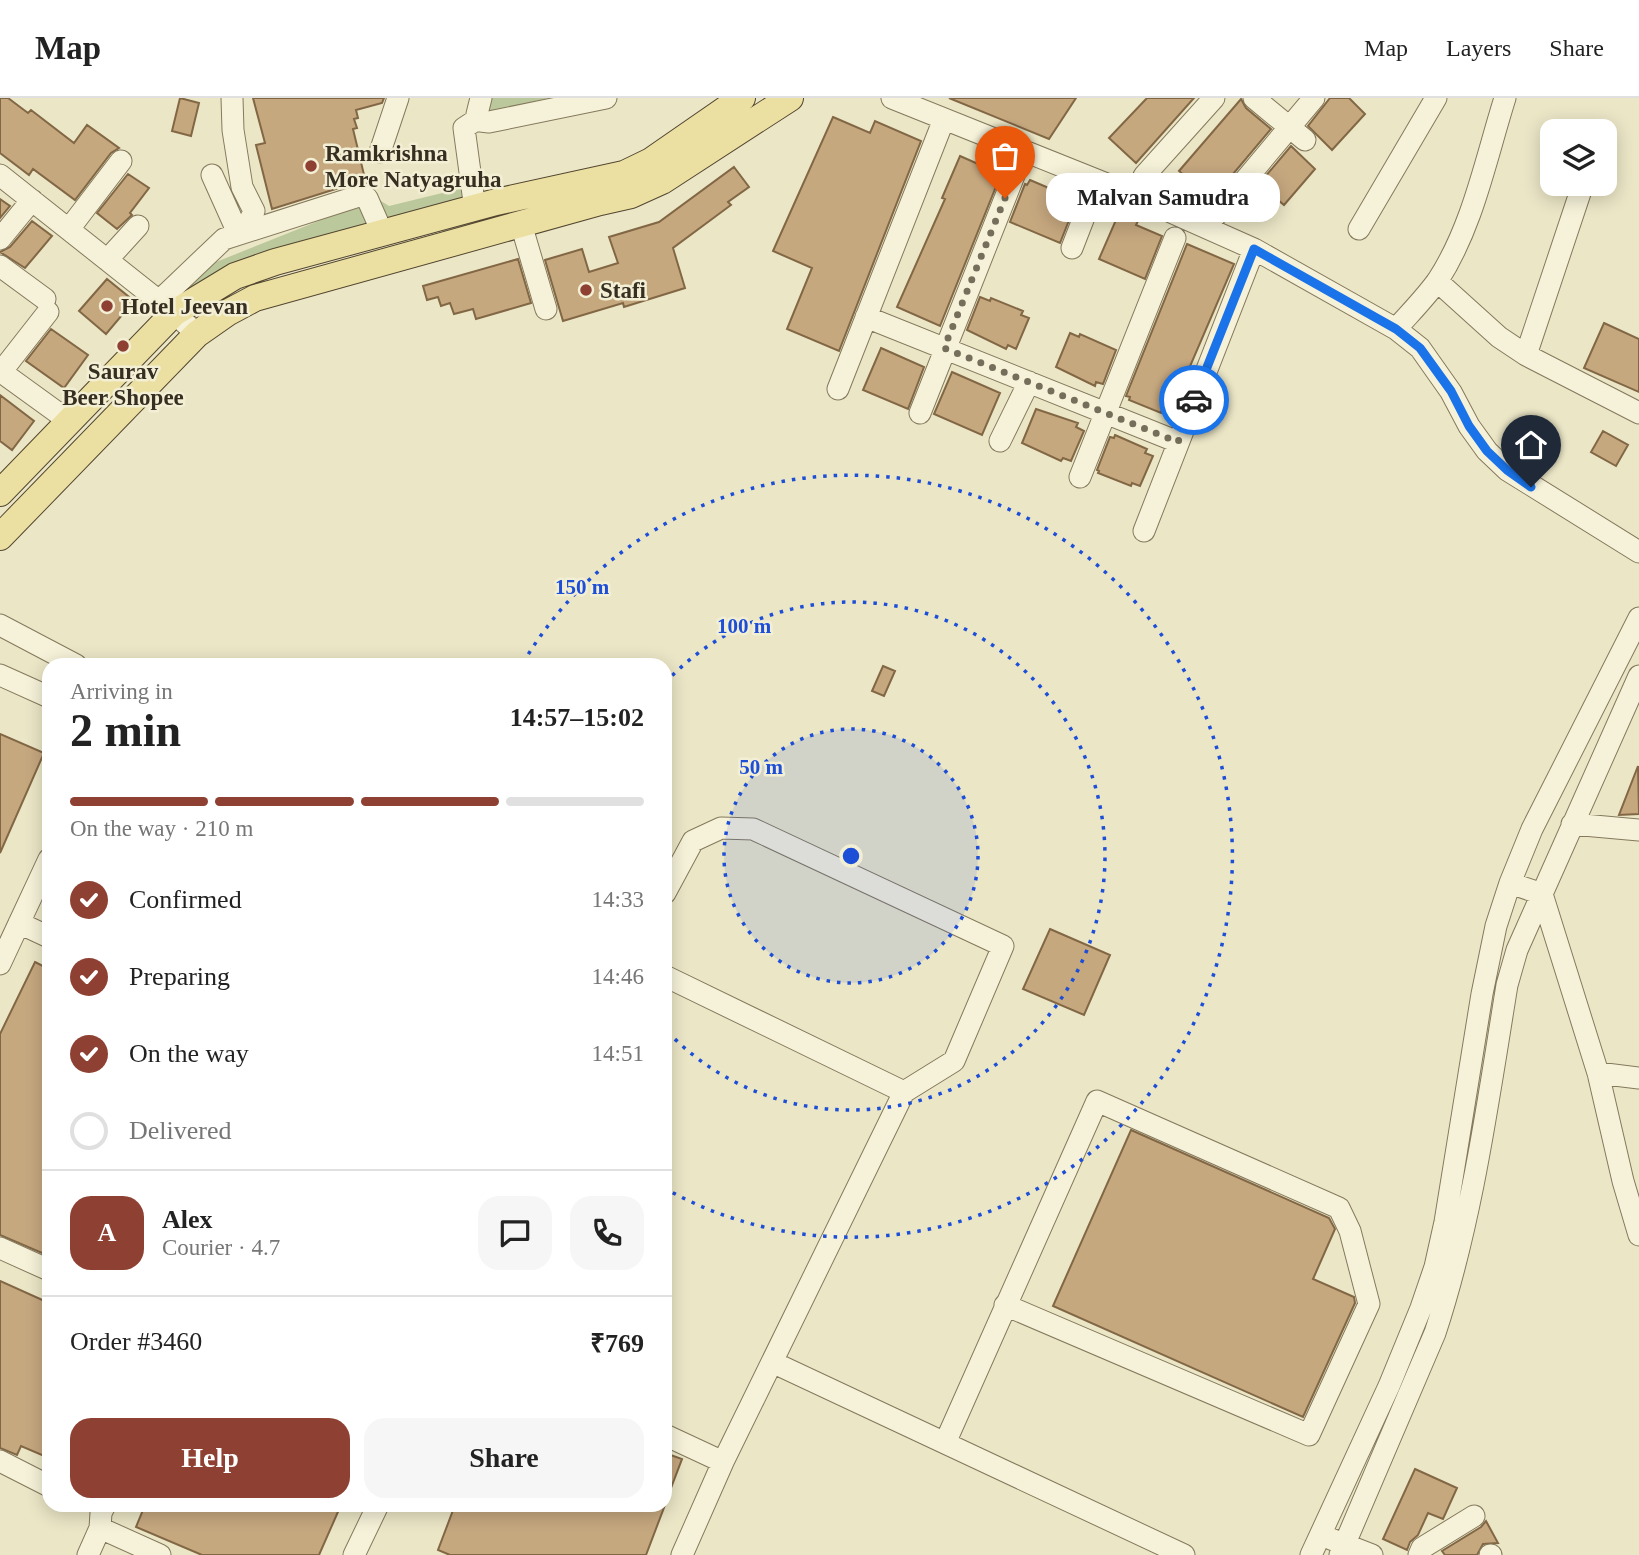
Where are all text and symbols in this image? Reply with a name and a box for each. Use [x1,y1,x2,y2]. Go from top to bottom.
text: Map [35,30,101,66]
text: Map [1364,35,1408,61]
text: Layers [1446,35,1511,61]
text: Share [1549,35,1604,61]
map controls [1540,119,1617,196]
button: layers [1540,119,1617,196]
pin [975,126,1035,198]
icon: bag [986,137,1024,175]
place label: Ramkrishna More Natyagruha [325,141,502,192]
marker: Ramkrishna More Natyagruha [303,158,319,174]
callout: Malvan Samudra [1047,174,1282,222]
text: Malvan Samudra [1077,185,1249,210]
place label: Stafi [600,278,647,303]
marker: Stafi [578,282,594,298]
place label: Hotel Jeevan [121,294,248,319]
marker: Hotel Jeevan [99,298,115,314]
marker: Saurav Beer Shopee [115,338,131,354]
place label: Saurav Beer Shopee [62,359,184,410]
courier [1159,365,1229,435]
icon: car [1175,381,1213,419]
pin [1501,415,1561,487]
icon: home [1512,426,1550,464]
text: 150 m [555,575,610,599]
text: 100 m [717,614,772,638]
text: Arriving in [70,679,173,704]
text: 14:57–15:02 [510,703,644,732]
text: 2 min [70,705,181,756]
text: 50 m [739,755,783,779]
text: On the way · 210 m [70,816,253,841]
centre of rings [839,844,863,868]
icon: check [70,881,108,919]
text: Confirmed [129,885,242,914]
text: 14:33 [592,887,644,912]
icon: check [70,958,108,996]
text: Preparing [129,962,230,991]
text: 14:46 [592,964,644,989]
icon: check [70,1035,108,1073]
text: On the way [129,1039,249,1068]
text: 14:51 [592,1041,644,1066]
text: Delivered [129,1116,232,1145]
button: chat [478,1196,552,1270]
button: phone [570,1196,644,1270]
text: Alex [162,1205,213,1234]
text: A [98,1218,116,1247]
text: Courier · 4.7 [162,1235,280,1260]
text: Order #3460 [70,1327,202,1356]
text: ₹769 [590,1329,644,1358]
button: Help [70,1418,350,1498]
button: Share [364,1418,644,1498]

